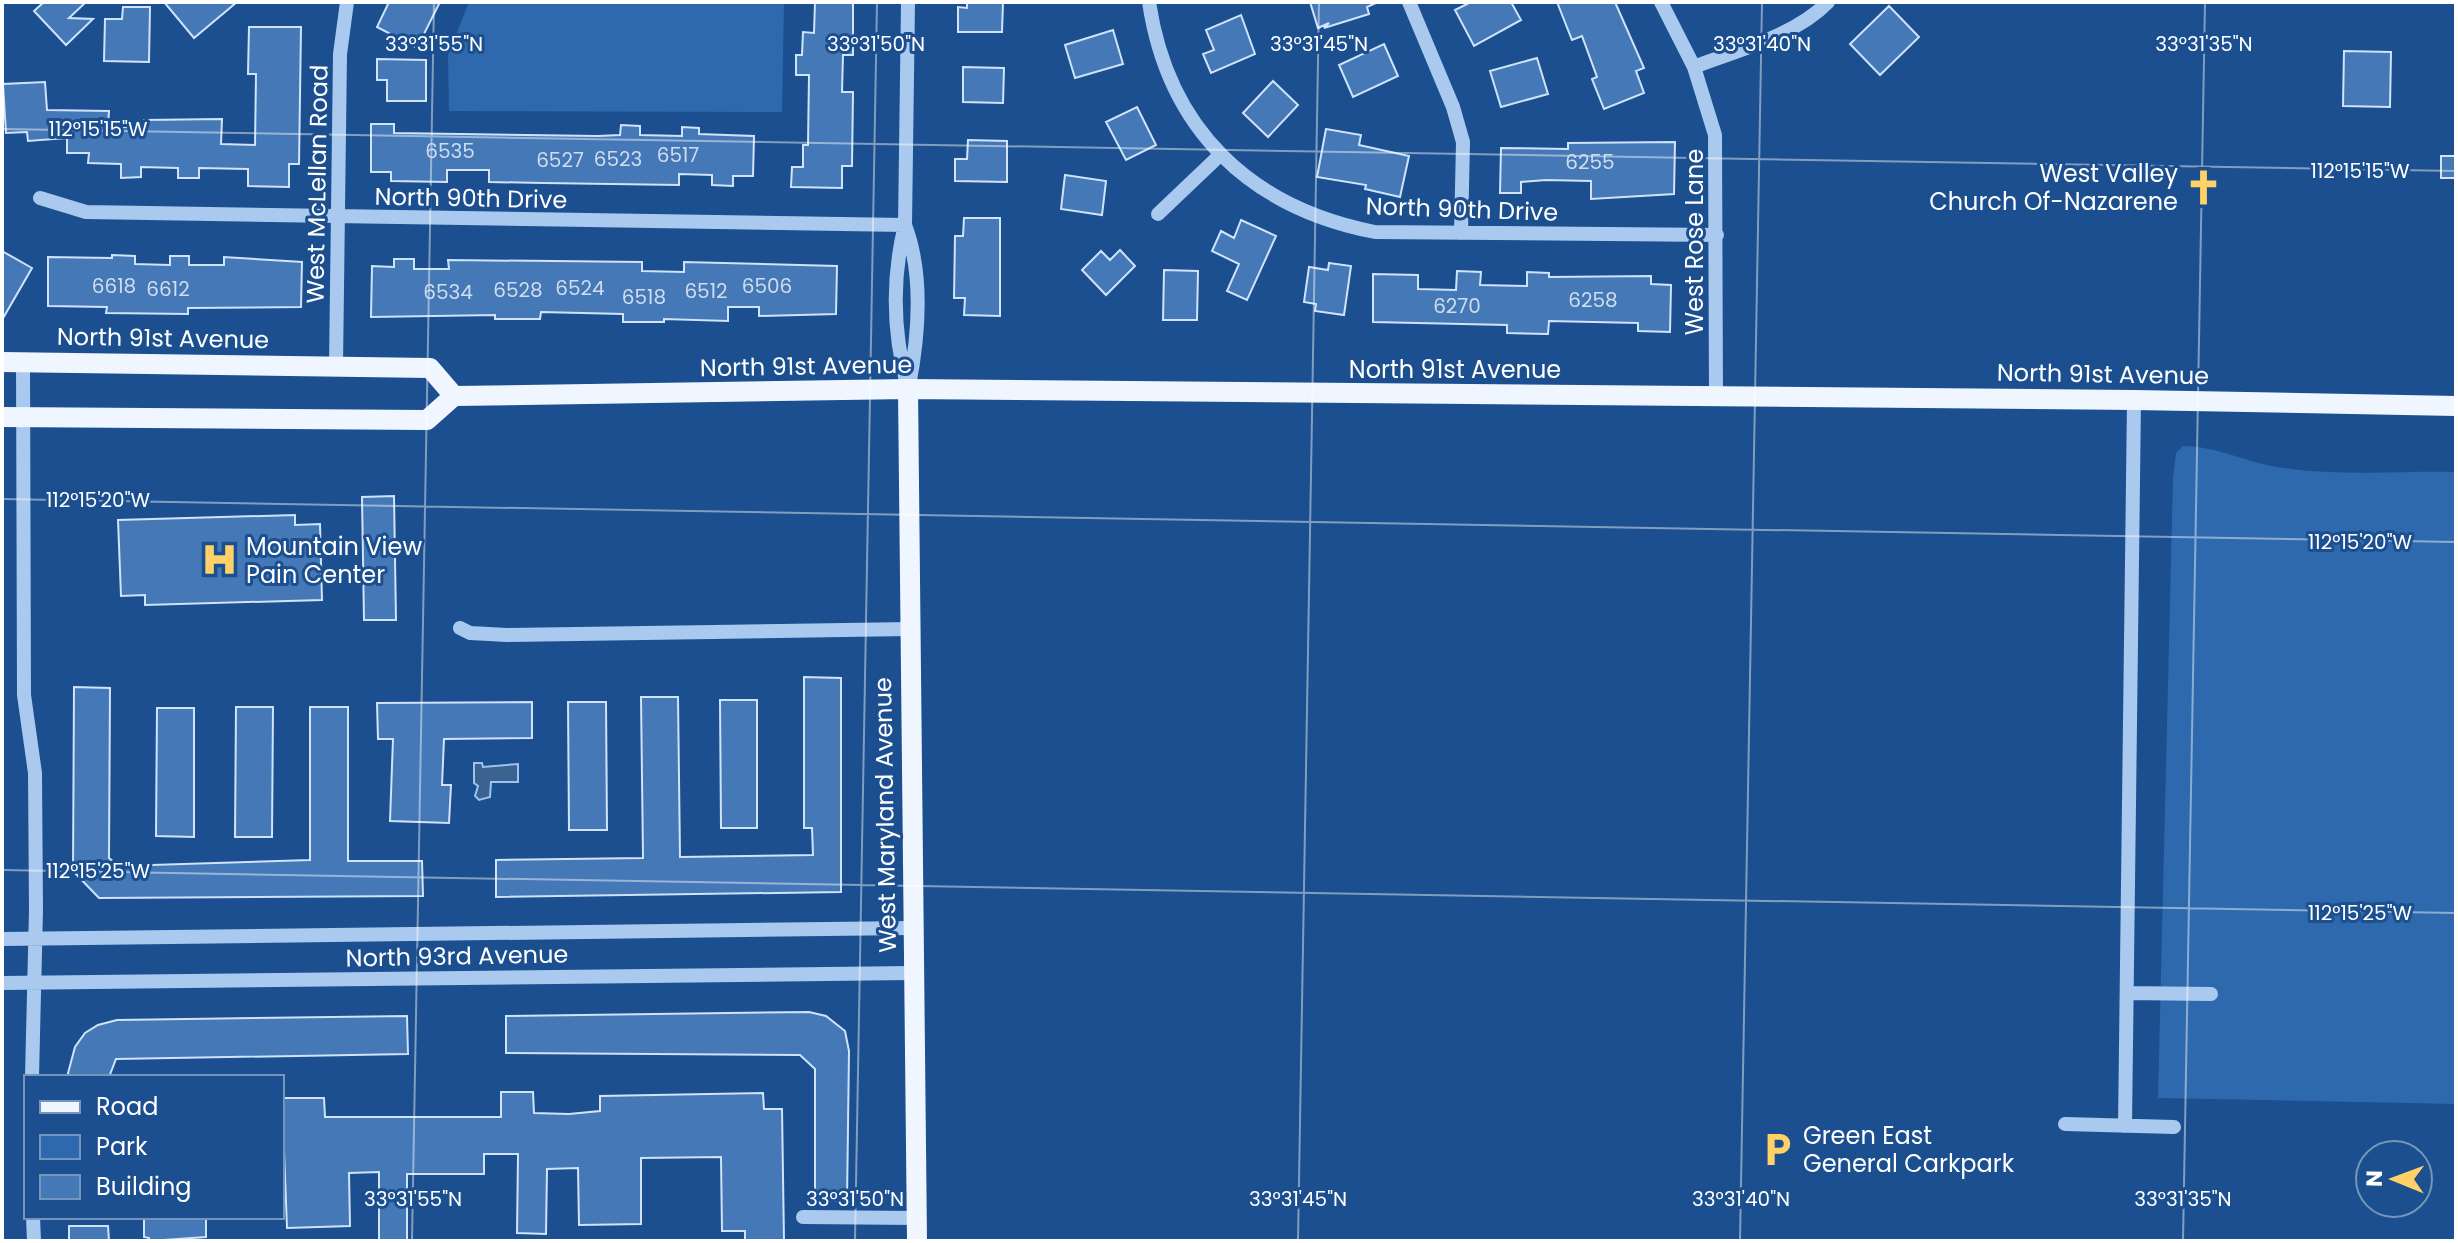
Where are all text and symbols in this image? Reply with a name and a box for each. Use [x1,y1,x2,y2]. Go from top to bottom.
text: 33°31'55"N [385,30,483,58]
text: 33°31'50"N [827,30,925,58]
text: 33°31'45"N [1270,30,1368,58]
text: 33°31'40"N [1713,30,1811,58]
text: 33°31'35"N [2155,30,2253,58]
street label: West McLellan Road [298,64,336,304]
text: 112°15'15"W [49,115,148,143]
house number: 6535 [425,137,475,165]
house number: 6517 [657,141,699,169]
house number: 6523 [594,145,642,173]
house number: 6527 [536,146,584,174]
house number: 6255 [1565,148,1615,176]
street label: West Rose Lane [1678,149,1711,335]
place label: West Valley Church Of-Nazarene [1929,157,2178,218]
text: 112°15'15"W [2311,157,2410,185]
church icon: West Valley Church Of-Nazarene [2185,168,2223,206]
street label: North 90th Drive [374,180,568,216]
street label: North 90th Drive [1365,189,1559,229]
house number: 6618 [92,272,136,300]
house number: 6506 [742,272,792,300]
house number: 6524 [555,274,605,302]
house number: 6612 [146,275,190,303]
house number: 6528 [493,276,543,304]
house number: 6512 [684,277,728,305]
house number: 6534 [423,278,473,306]
house number: 6518 [622,283,666,311]
house number: 6258 [1568,286,1618,314]
house number: 6270 [1433,292,1481,320]
street label: North 91st Avenue [57,320,269,356]
street label: North 91st Avenue [700,348,912,384]
street label: North 91st Avenue [1349,353,1561,386]
street label: North 91st Avenue [1997,356,2209,392]
text: 112°15'20"W [46,486,151,514]
text: 112°15'20"W [2308,528,2413,556]
place label: Mountain View Pain Center [246,530,422,591]
hospital icon: Mountain View Pain Center [201,541,239,579]
street label: West Maryland Avenue [866,677,904,953]
text: 112°15'25"W [46,857,151,885]
text: 112°15'25"W [2308,899,2413,927]
street label: North 93rd Avenue [345,938,569,974]
legend [24,1075,284,1219]
text: Road [96,1090,158,1123]
place label: Green East General Carkpark [1803,1119,2015,1180]
text: Park [96,1130,148,1163]
parking icon: Green East General Carkpark [1758,1130,1796,1168]
north arrow [2354,1139,2434,1219]
text: Building [96,1170,192,1203]
text: N [2359,1170,2390,1187]
text: 33°31'55"N [364,1185,462,1213]
text: 33°31'50"N [806,1185,904,1213]
text: 33°31'45"N [1249,1185,1347,1213]
text: 33°31'40"N [1692,1185,1790,1213]
text: 33°31'35"N [2134,1185,2232,1213]

